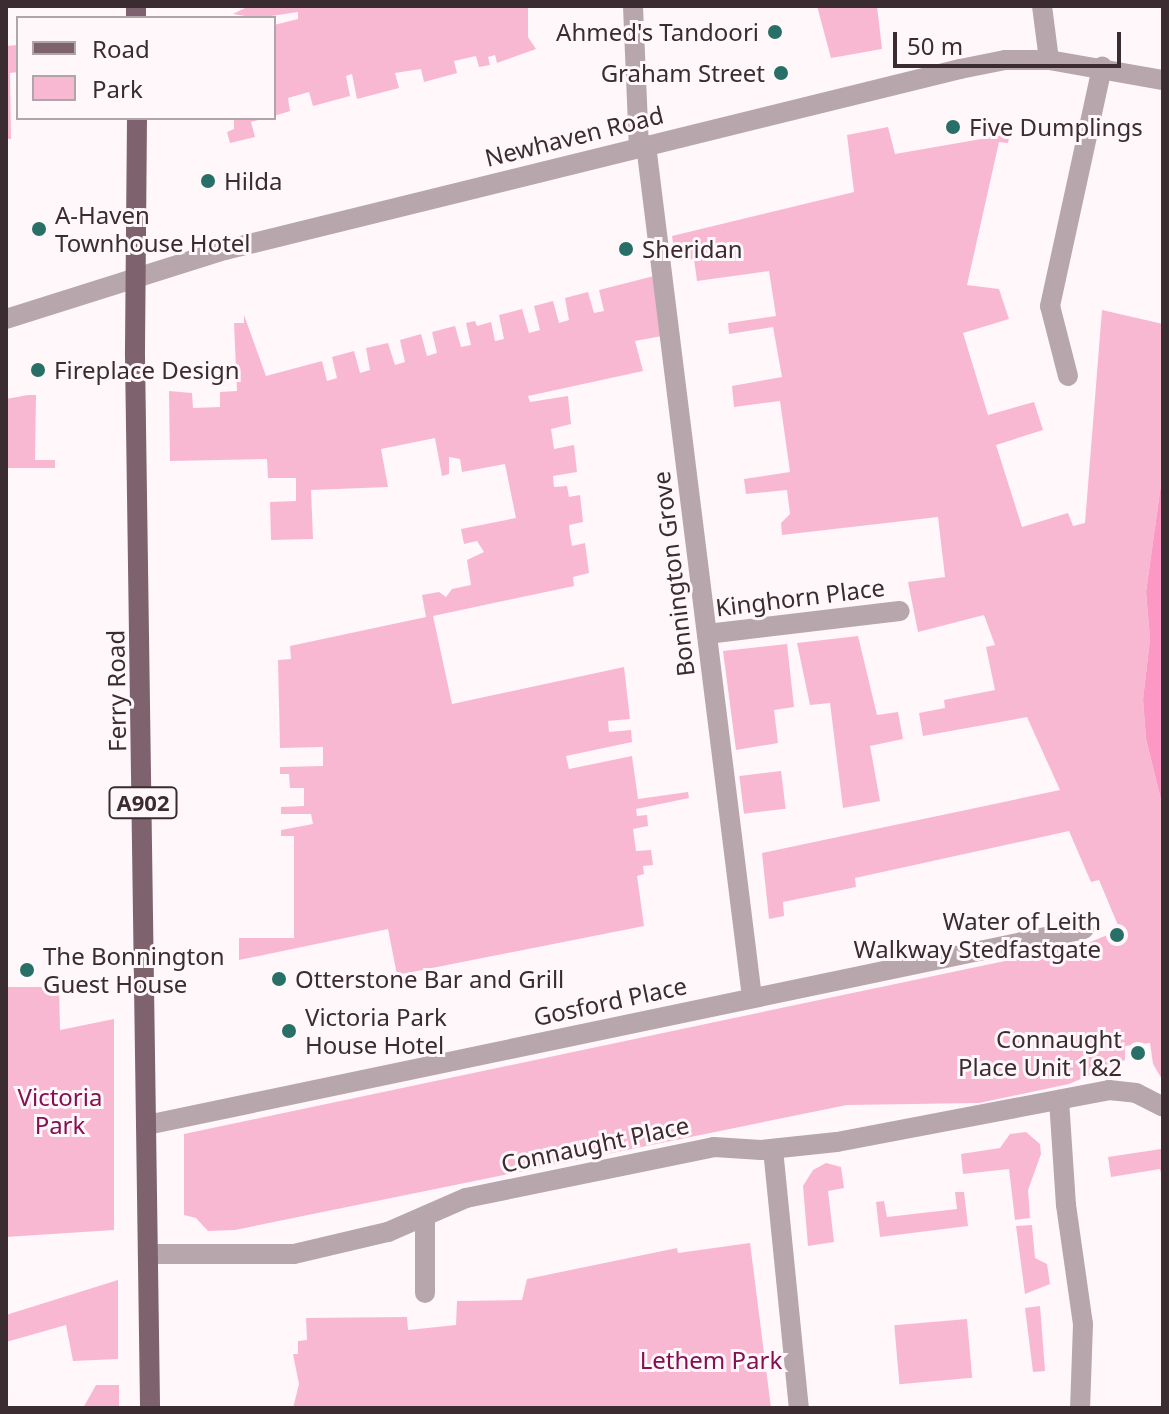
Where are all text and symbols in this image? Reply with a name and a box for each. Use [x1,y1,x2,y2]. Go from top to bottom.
legend [16,16,276,120]
scale bar [897,16,1125,66]
place label: Ahmed's Tandoori [556,18,759,46]
marker: Ahmed's Tandoori [766,23,784,41]
text: 50 m [907,29,963,62]
text: Road [92,32,150,65]
place label: Graham Street [601,59,765,87]
marker: Graham Street [772,64,790,82]
text: Park [92,72,143,105]
street label: Newhaven Road [482,100,666,172]
place label: Five Dumplings [969,113,1143,141]
marker: Five Dumplings [944,118,962,136]
place label: Hilda [224,167,282,195]
marker: Hilda [199,172,217,190]
place label: A-Haven Townhouse Hotel [55,201,251,257]
marker: A-Haven Townhouse Hotel [30,220,48,238]
place label: Sheridan [642,235,743,263]
marker: Sheridan [617,240,635,258]
place label: Fireplace Design [54,356,240,384]
marker: Fireplace Design [29,361,47,379]
street label: Bonnington Grove [646,470,700,678]
street label: Kinghorn Place [714,572,886,622]
street label: Ferry Road [101,630,131,752]
road number: A902 [107,785,179,821]
place label: Water of Leith Walkway Stedfastgate [853,907,1101,963]
marker: Water of Leith Walkway Stedfastgate [1108,926,1126,944]
place label: The Bonnington Guest House [43,942,225,998]
marker: The Bonnington Guest House [18,961,36,979]
place label: Otterstone Bar and Grill [295,965,564,993]
marker: Otterstone Bar and Grill [270,970,288,988]
street label: Gosford Place [531,971,689,1031]
place label: Victoria Park House Hotel [305,1003,447,1059]
marker: Victoria Park House Hotel [280,1022,298,1040]
place label: Connaught Place Unit 1&2 [958,1025,1122,1081]
marker: Connaught Place Unit 1&2 [1129,1044,1147,1062]
park label: Victoria Park [18,1083,102,1139]
street label: Connaught Place [498,1110,692,1178]
park label: Lethem Park [640,1346,782,1374]

